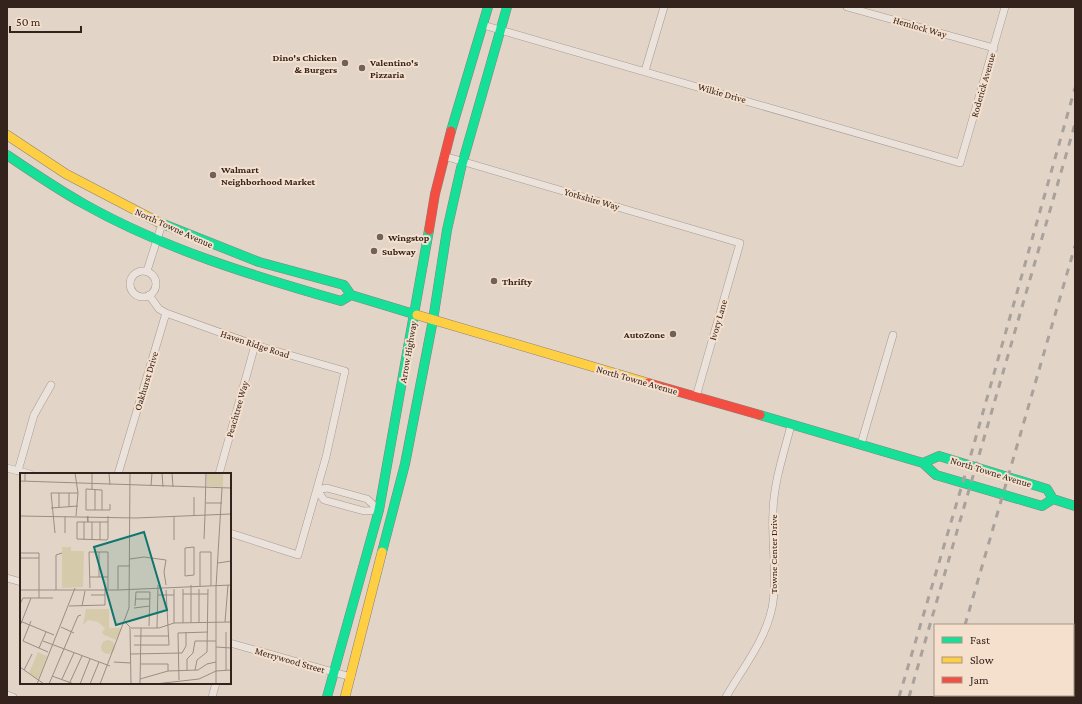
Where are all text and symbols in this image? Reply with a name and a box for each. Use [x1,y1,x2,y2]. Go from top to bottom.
scale bar [10,8,81,34]
street label: Hemlock Way [892,14,948,40]
text: 50 m [16,15,41,29]
street label: Roderick Avenue [969,51,998,118]
place label: Dino's Chicken & Burgers [273,52,337,75]
place label: Valentino's Pizzaria [369,57,418,80]
marker: Dino's Chicken & Burgers [340,58,350,68]
marker: Valentino's Pizzaria [357,63,367,73]
street label: Wilkie Drive [697,81,748,105]
place label: Walmart Neighborhood Market [220,164,316,187]
marker: Walmart Neighborhood Market [208,170,218,180]
street label: Yorkshire Way [563,186,621,212]
street label: North Towne Avenue [133,206,215,250]
marker: Wingstop [375,232,385,242]
place label: Wingstop [387,232,430,243]
marker: Subway [369,246,379,256]
place label: Subway [382,246,416,257]
marker: Thrifty [489,276,499,286]
place label: Thrifty [502,276,532,287]
street label: Ivory Lane [707,298,729,342]
street label: Arrow Highway [397,320,419,384]
street label: Haven Ridge Road [219,328,292,361]
place label: AutoZone [623,329,665,340]
marker: AutoZone [668,329,678,339]
street label: Oakhurst Drive [132,350,160,412]
street label: North Towne Avenue [595,363,679,397]
street label: Peachtree Way [224,379,250,439]
street label: North Towne Avenue [949,454,1033,490]
inset map [20,473,231,684]
street label: Towne Center Drive [768,514,779,594]
legend [934,624,1074,696]
text: Fast [970,633,991,647]
street label: Merrywood Street [254,645,327,675]
text: Slow [970,653,994,667]
text: Jam [969,673,989,687]

